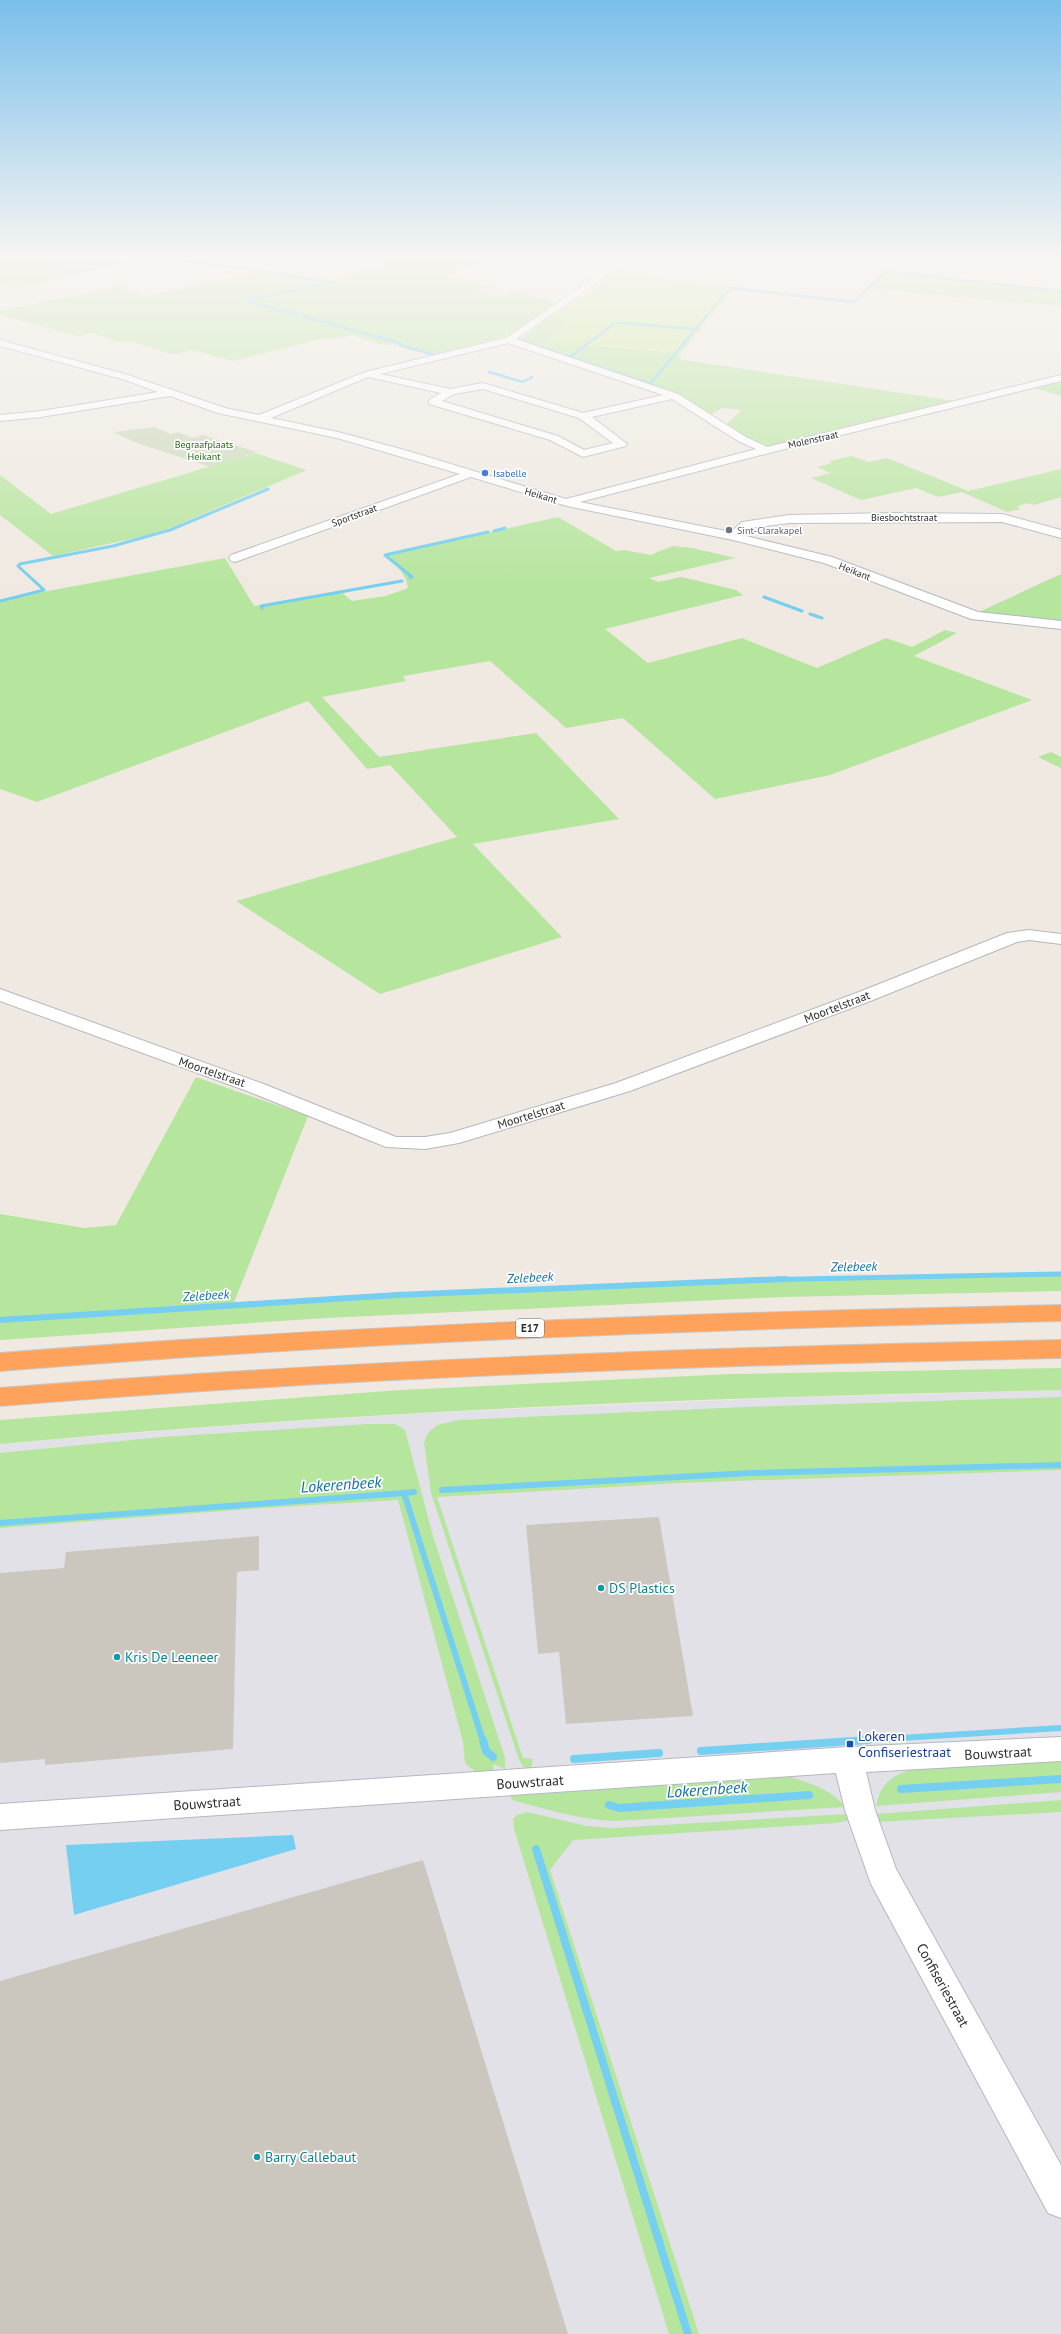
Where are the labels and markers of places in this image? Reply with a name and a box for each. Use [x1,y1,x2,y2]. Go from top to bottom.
place label: Isabelle [493,467,526,480]
marker: Isabelle [480,468,490,478]
place label: Sint-Clarakapel [737,524,802,537]
marker: Sint-Clarakapel [724,525,734,535]
place label: DS Plastics [609,1579,675,1597]
marker: DS Plastics [596,1583,606,1593]
place label: Kris De Leeneer [125,1648,219,1666]
marker: Kris De Leeneer [112,1652,122,1662]
place label: Lokeren Confiseriestraat [858,1727,951,1761]
marker: Lokeren Confiseriestraat [845,1739,855,1749]
place label: Barry Callebaut [265,2148,356,2166]
marker: Barry Callebaut [252,2152,262,2162]

